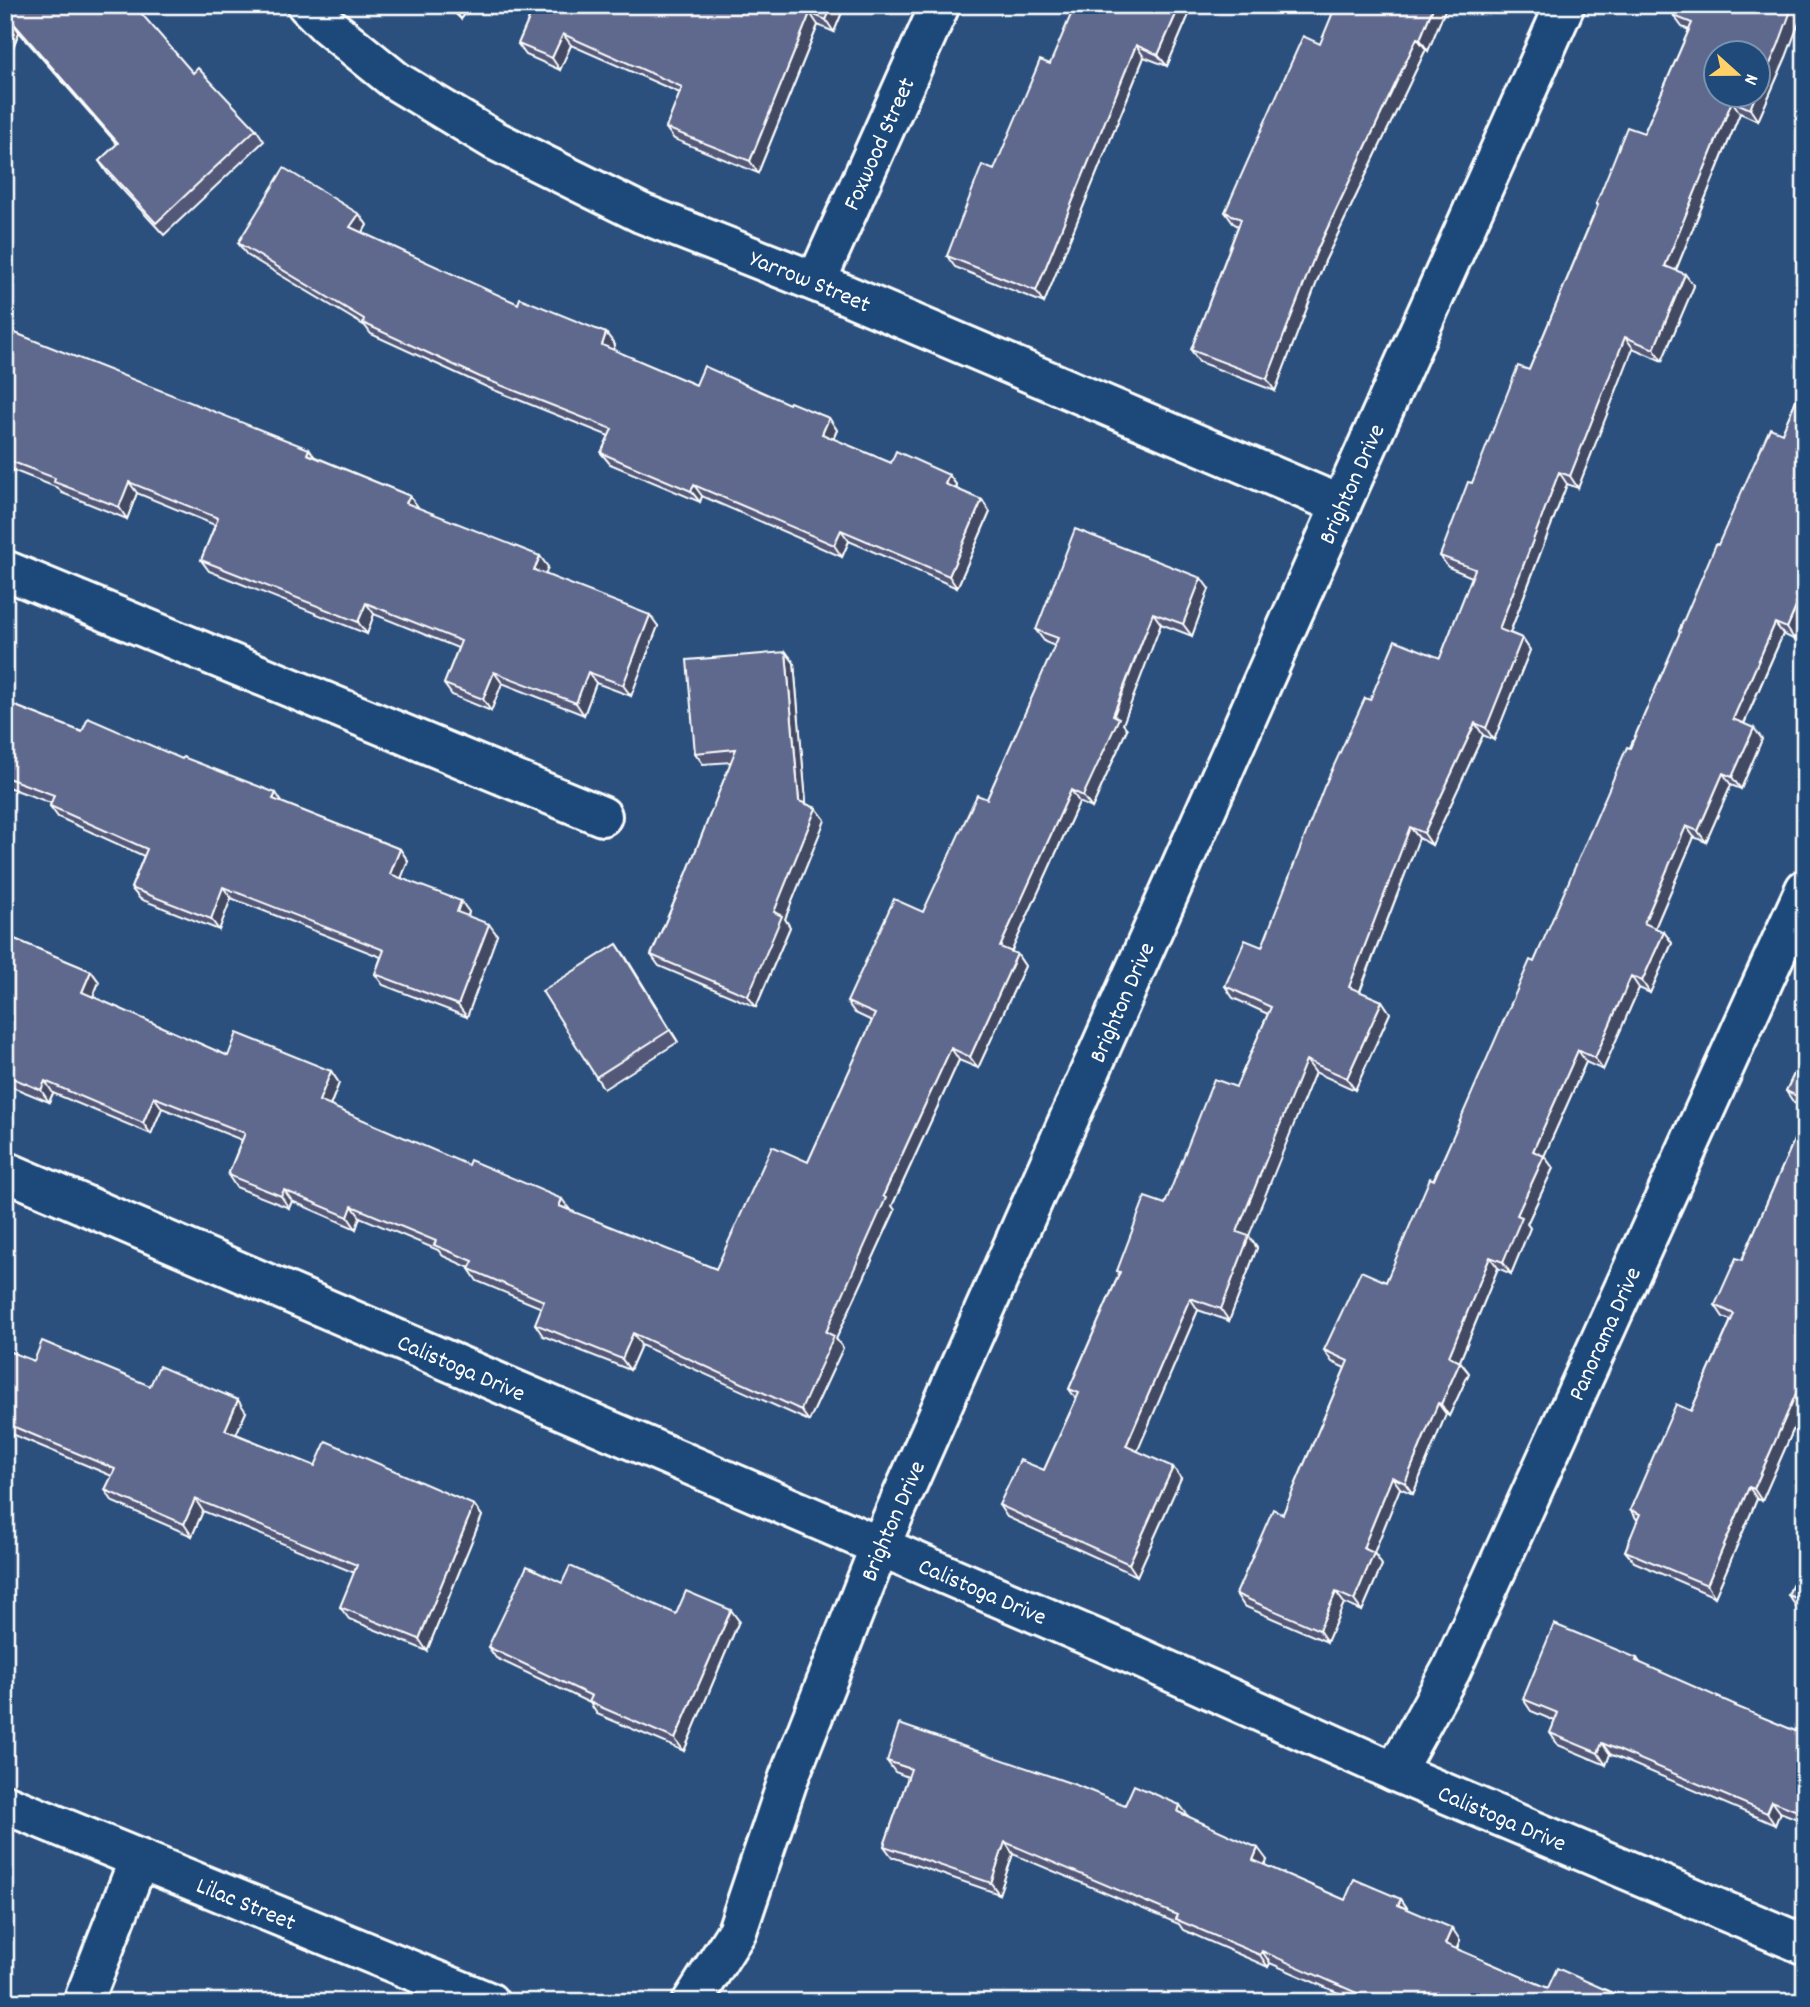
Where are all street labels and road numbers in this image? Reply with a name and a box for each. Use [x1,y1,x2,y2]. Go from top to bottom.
street label: Foxwood Street [836,72,925,216]
street label: Yarrow Street [744,243,875,323]
street label: Brighton Drive [1312,419,1395,550]
street label: Brighton Drive [1082,937,1165,1069]
street label: Panorama Drive [1561,1262,1651,1407]
street label: Calistoga Drive [391,1327,530,1412]
street label: Brighton Drive [854,1456,936,1587]
street label: Calistoga Drive [912,1551,1051,1636]
street label: Calistoga Drive [1432,1778,1571,1862]
street label: Lilac Street [191,1870,300,1941]

